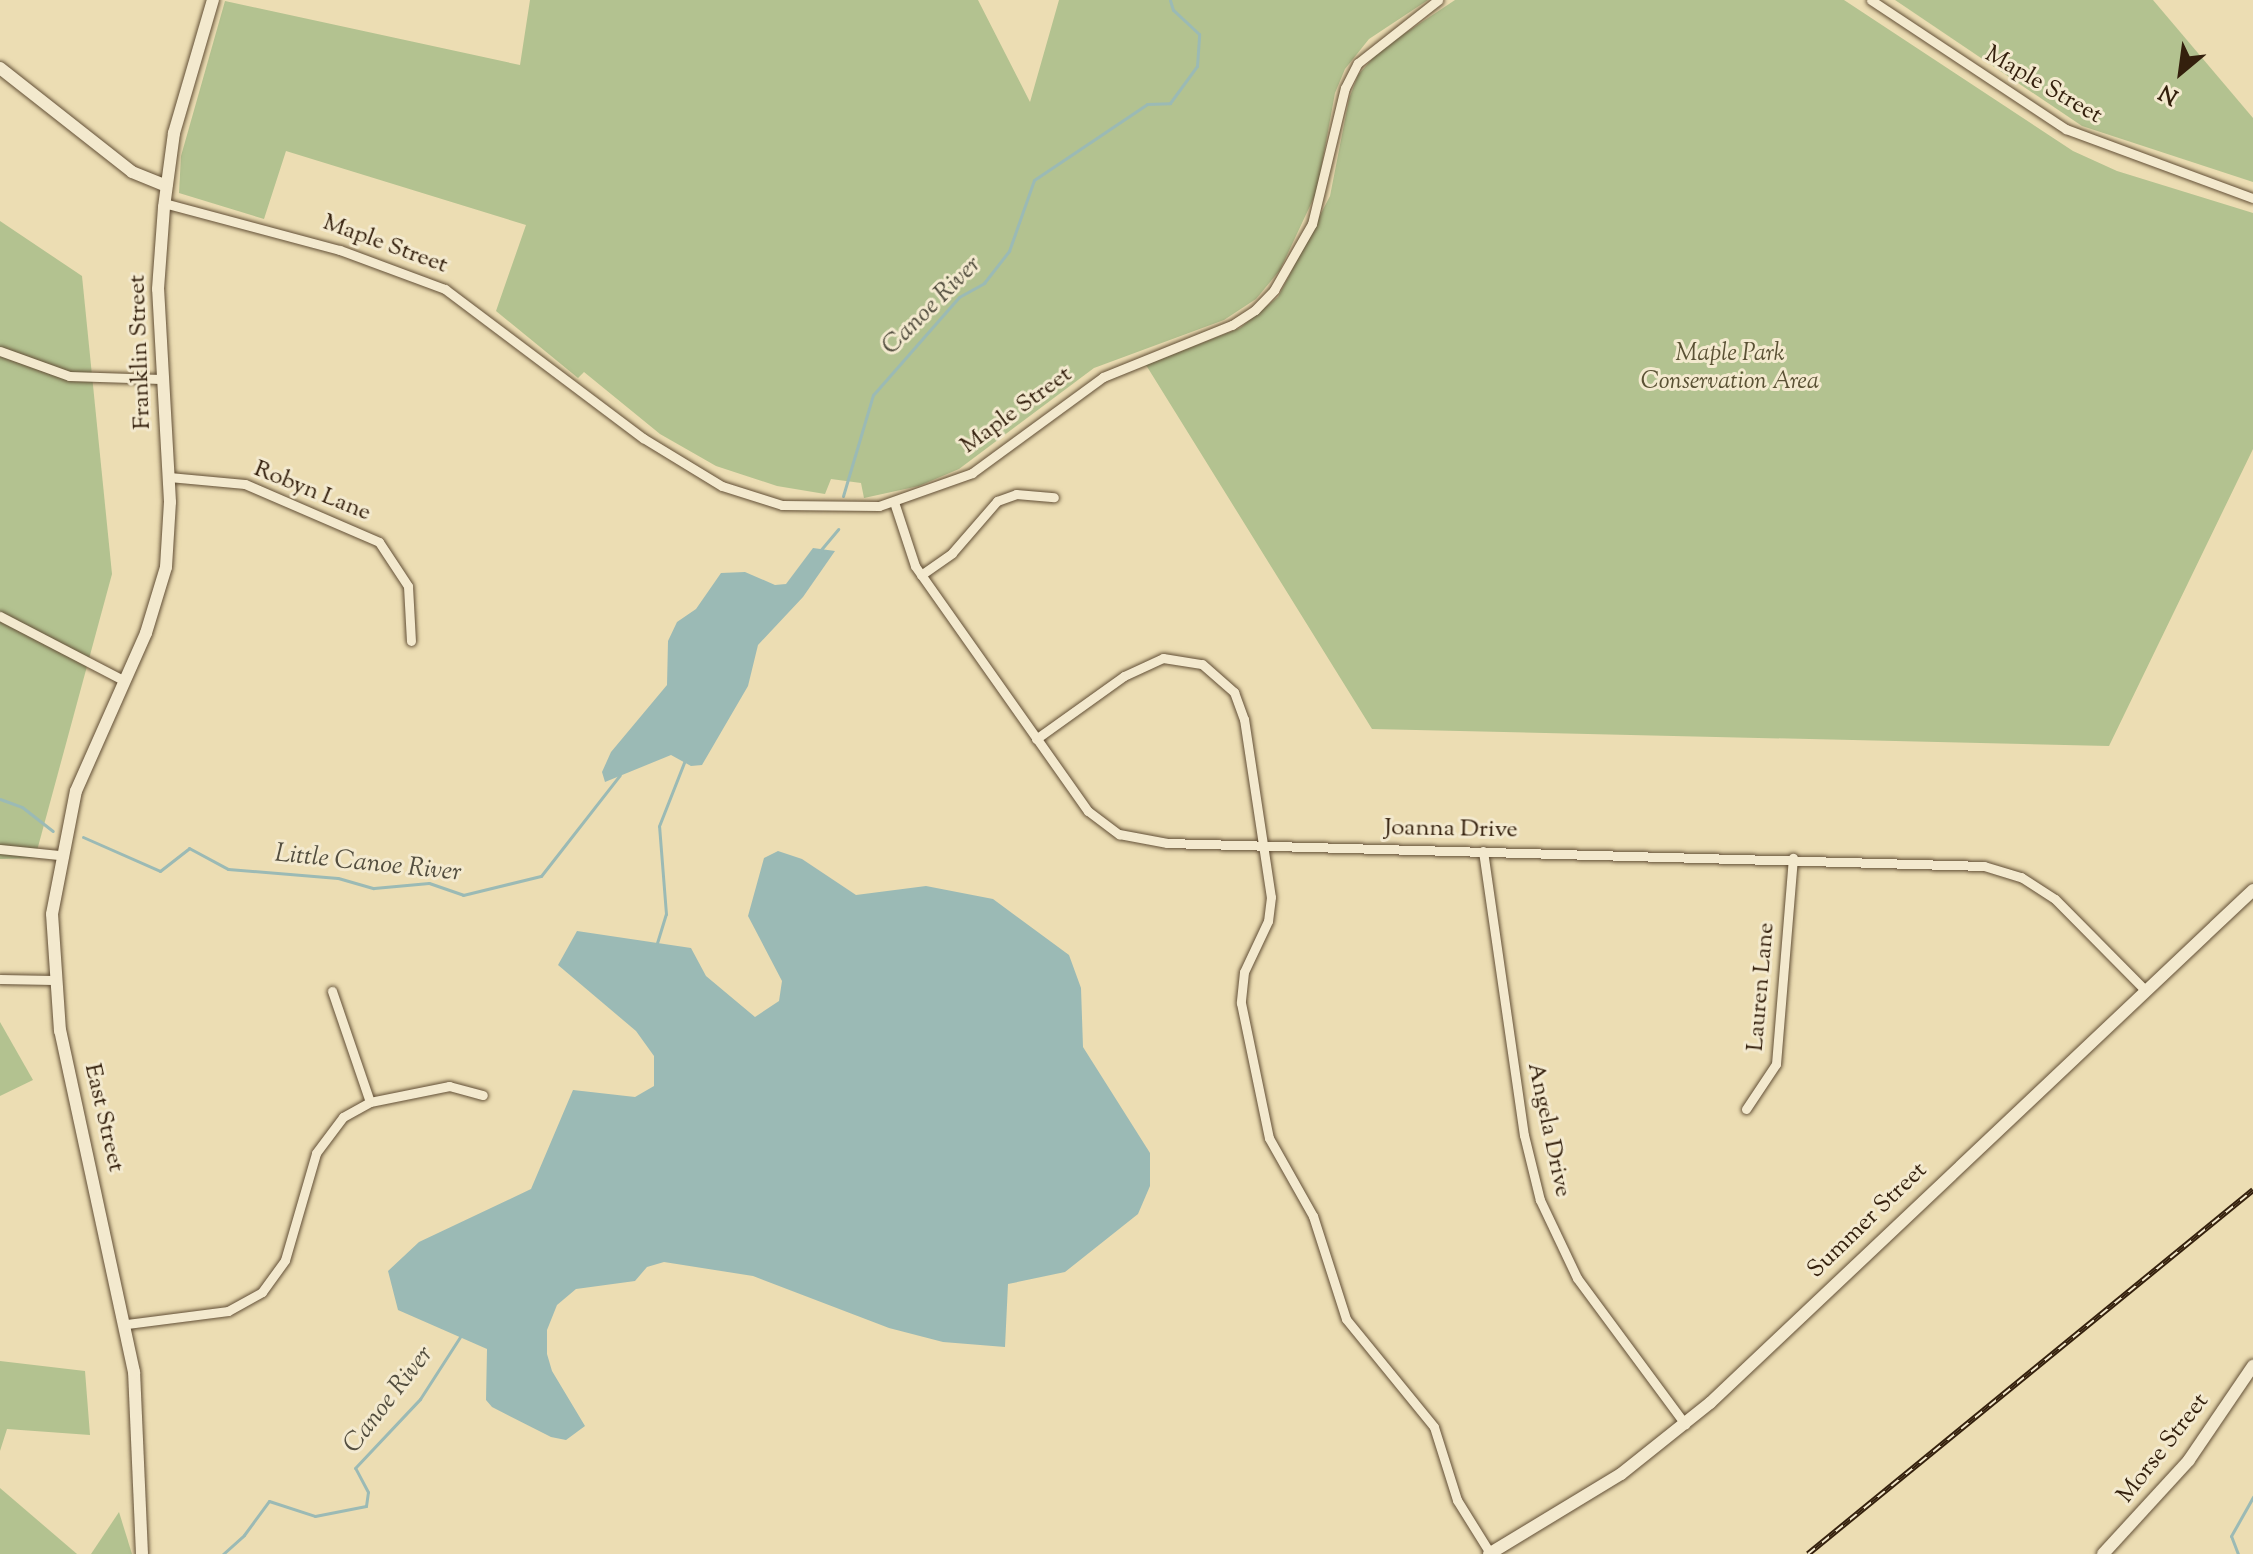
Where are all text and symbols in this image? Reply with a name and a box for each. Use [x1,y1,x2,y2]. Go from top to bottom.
north arrow [2141,32,2221,112]
street label: Maple Street [1979,41,2107,131]
text: N [2154,75,2185,111]
street label: Maple Street [319,209,451,281]
water label: Canoe River [876,250,988,362]
street label: Franklin Street [124,274,158,430]
park label: Maple Park Conservation Area [1641,341,1819,397]
street label: Maple Street [956,361,1078,461]
street label: Robyn Lane [249,455,375,529]
street label: Joanna Drive [1384,814,1518,846]
water label: Little Canoe River [273,839,463,889]
street label: Lauren Lane [1742,921,1782,1053]
street label: Angela Drive [1520,1060,1576,1200]
street label: East Street [77,1061,129,1175]
street label: Summer Street [1802,1157,1934,1285]
water label: Canoe River [337,1340,441,1460]
street label: Morse Street [2112,1388,2216,1510]

